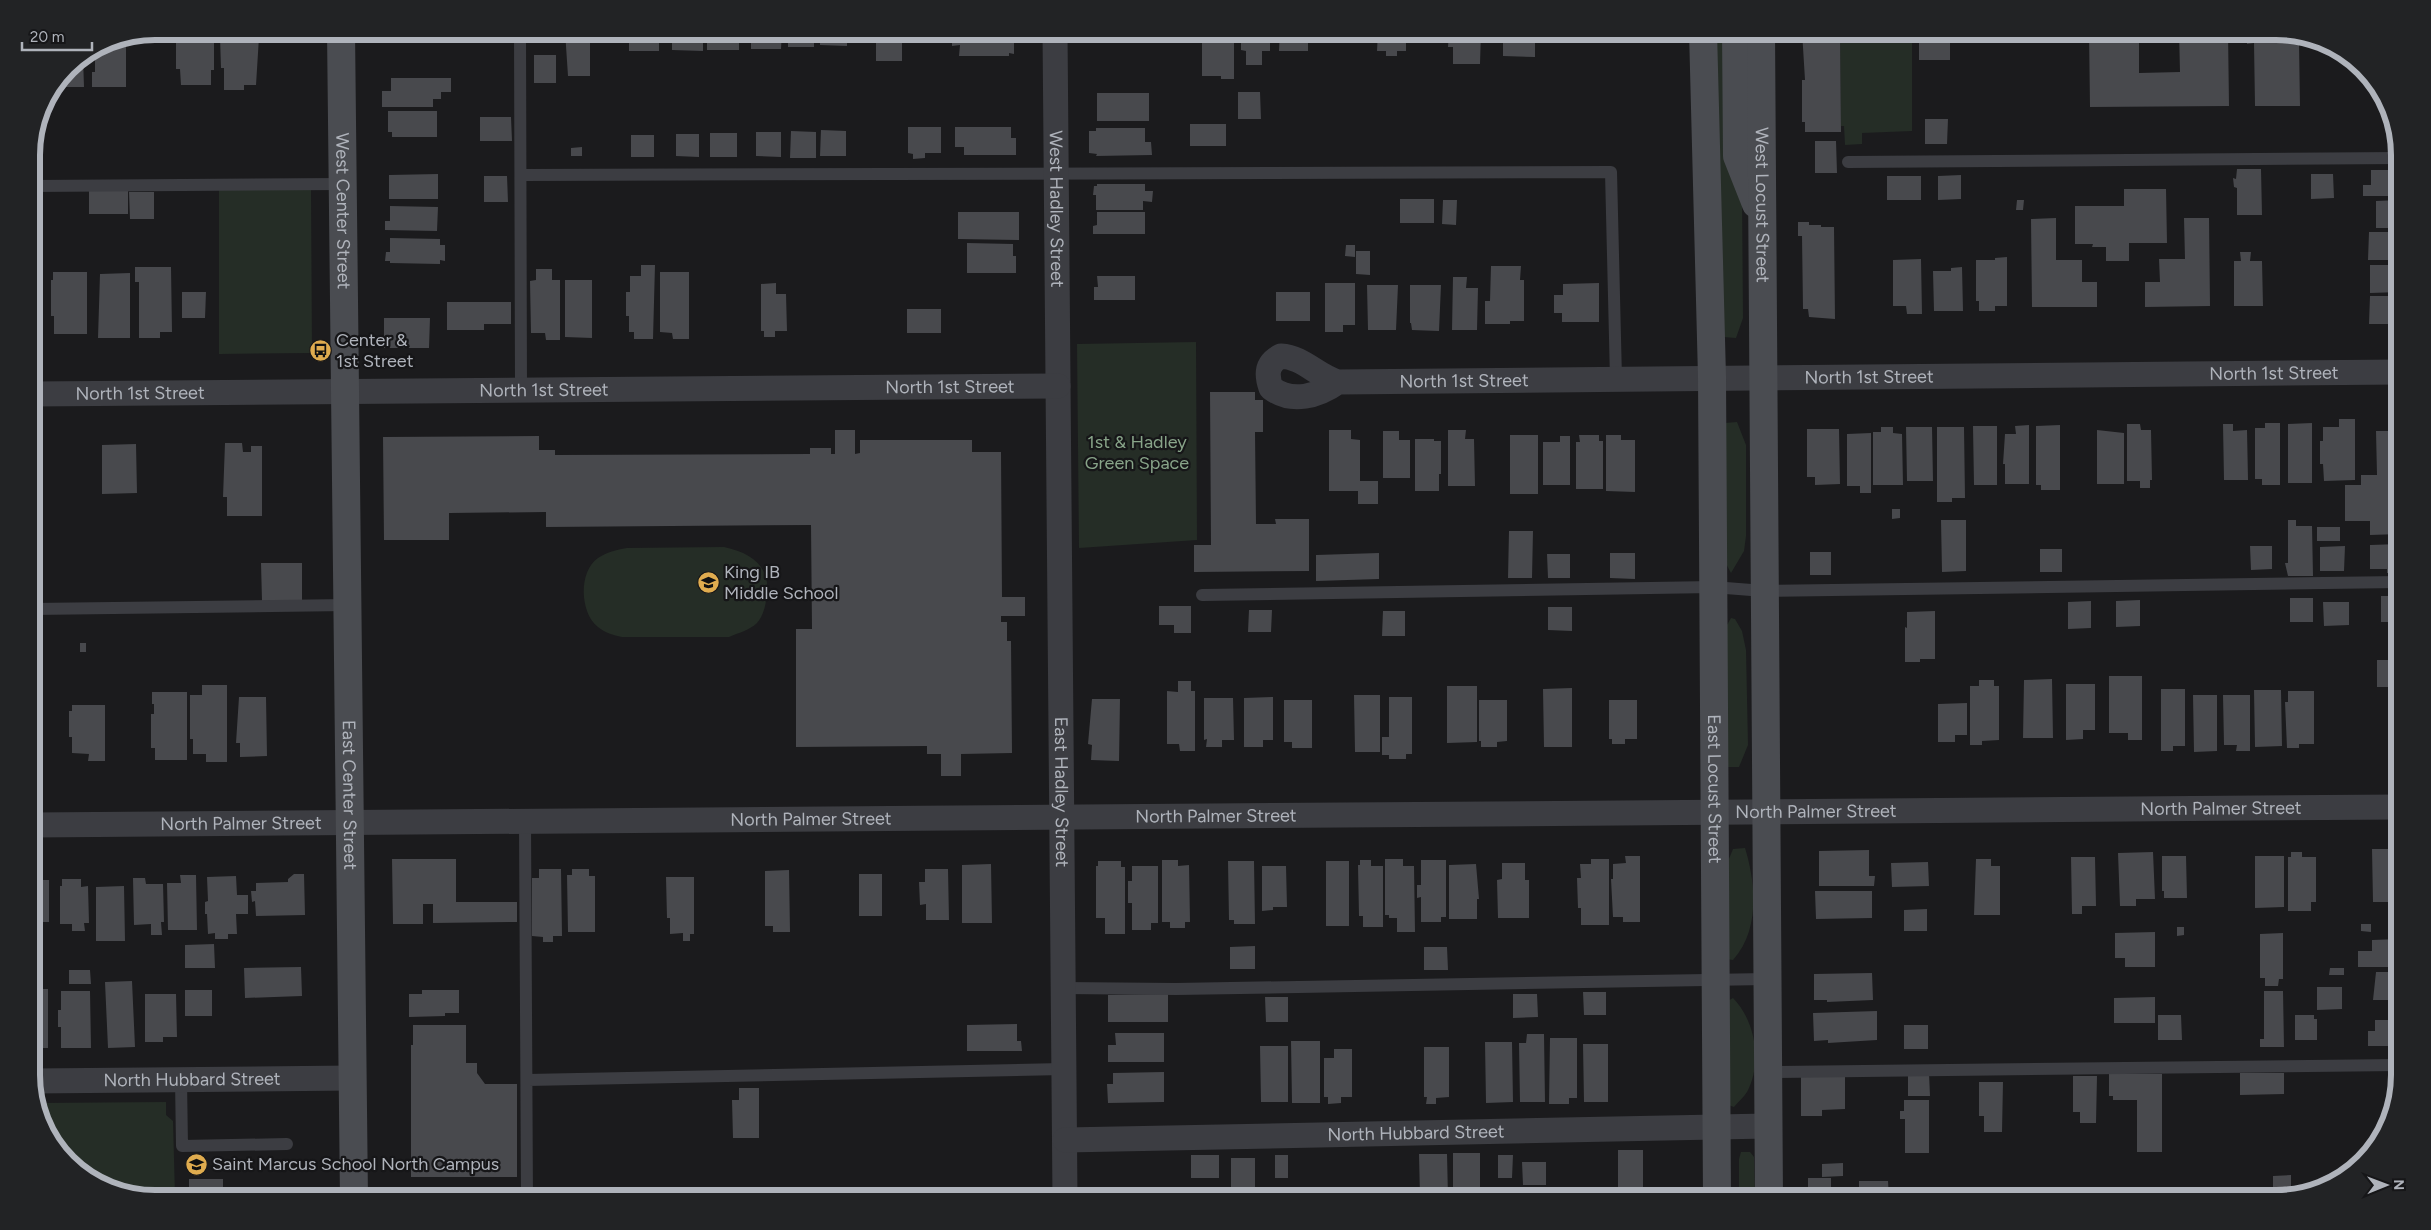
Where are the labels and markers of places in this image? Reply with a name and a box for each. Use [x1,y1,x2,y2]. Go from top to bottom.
place label: Center & 1st Street [336,329,414,372]
bus stop icon: Center & 1st Street [308,338,332,362]
place label: King IB Middle School [724,561,838,604]
school or university icon: King IB Middle School [696,570,720,594]
school or university icon: Saint Marcus School North Campus [184,1152,208,1176]
place label: Saint Marcus School North Campus [212,1153,499,1175]

